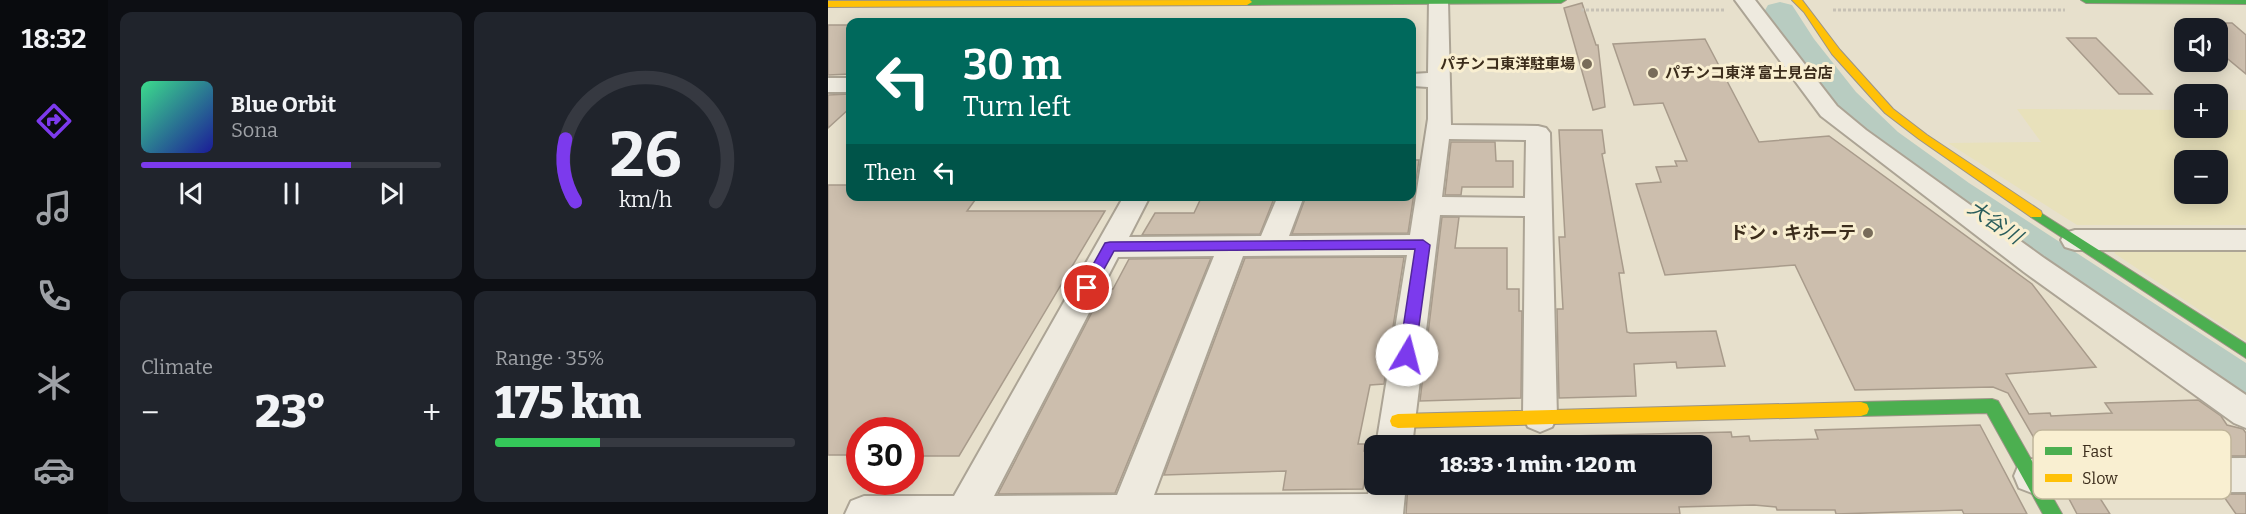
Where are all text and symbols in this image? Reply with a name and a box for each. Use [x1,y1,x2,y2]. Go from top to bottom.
map controls [2174,18,2228,204]
button: sound [2174,18,2228,72]
text: 18:32 [22,23,86,55]
text: 30 m [963,40,1062,90]
icon: left [864,42,942,120]
place label: パチンコ東洋駐車場 [1440,55,1575,73]
marker: パチンコ東洋駐車場 [1580,57,1594,71]
place label: パチンコ東洋 富士見台店 [1665,64,1833,82]
marker: パチンコ東洋 富士見台店 [1646,66,1660,80]
button: + [2174,84,2228,138]
text: Blue Orbit [231,91,336,118]
text: Turn left [963,91,1071,123]
icon: directions [33,100,75,142]
text: Sona [231,118,278,142]
text: 26 [609,119,681,194]
button: − [2174,150,2228,204]
icon: left [928,156,961,189]
text: Then [864,159,916,186]
icon: previous [175,177,208,210]
icon: pause [275,177,308,210]
icon: next [375,177,408,210]
icon: music [33,187,75,229]
text: km/h [618,188,672,214]
water label: 大谷川 [1963,195,2028,250]
place label: ドン・キホーテ [1730,222,1856,244]
marker: ドン・キホーテ [1861,226,1875,240]
pin [1061,262,1112,313]
icon: arrive [1070,271,1103,304]
icon: phone [33,275,75,317]
position arrow [1375,323,1439,387]
text: Range · 35% [495,346,605,370]
text: Climate [141,355,213,379]
icon: climate [33,362,75,404]
text: 175 km [495,376,641,430]
text: 23° [255,385,326,439]
text: − [141,393,159,433]
text: + [422,393,441,433]
speed limit sign: 30 [846,417,924,495]
legend [2033,430,2231,499]
text: Fast [2082,442,2113,461]
icon: car [33,449,75,491]
text: 18:33 · 1 min · 120 m [1440,451,1636,478]
text: Slow [2082,469,2118,488]

